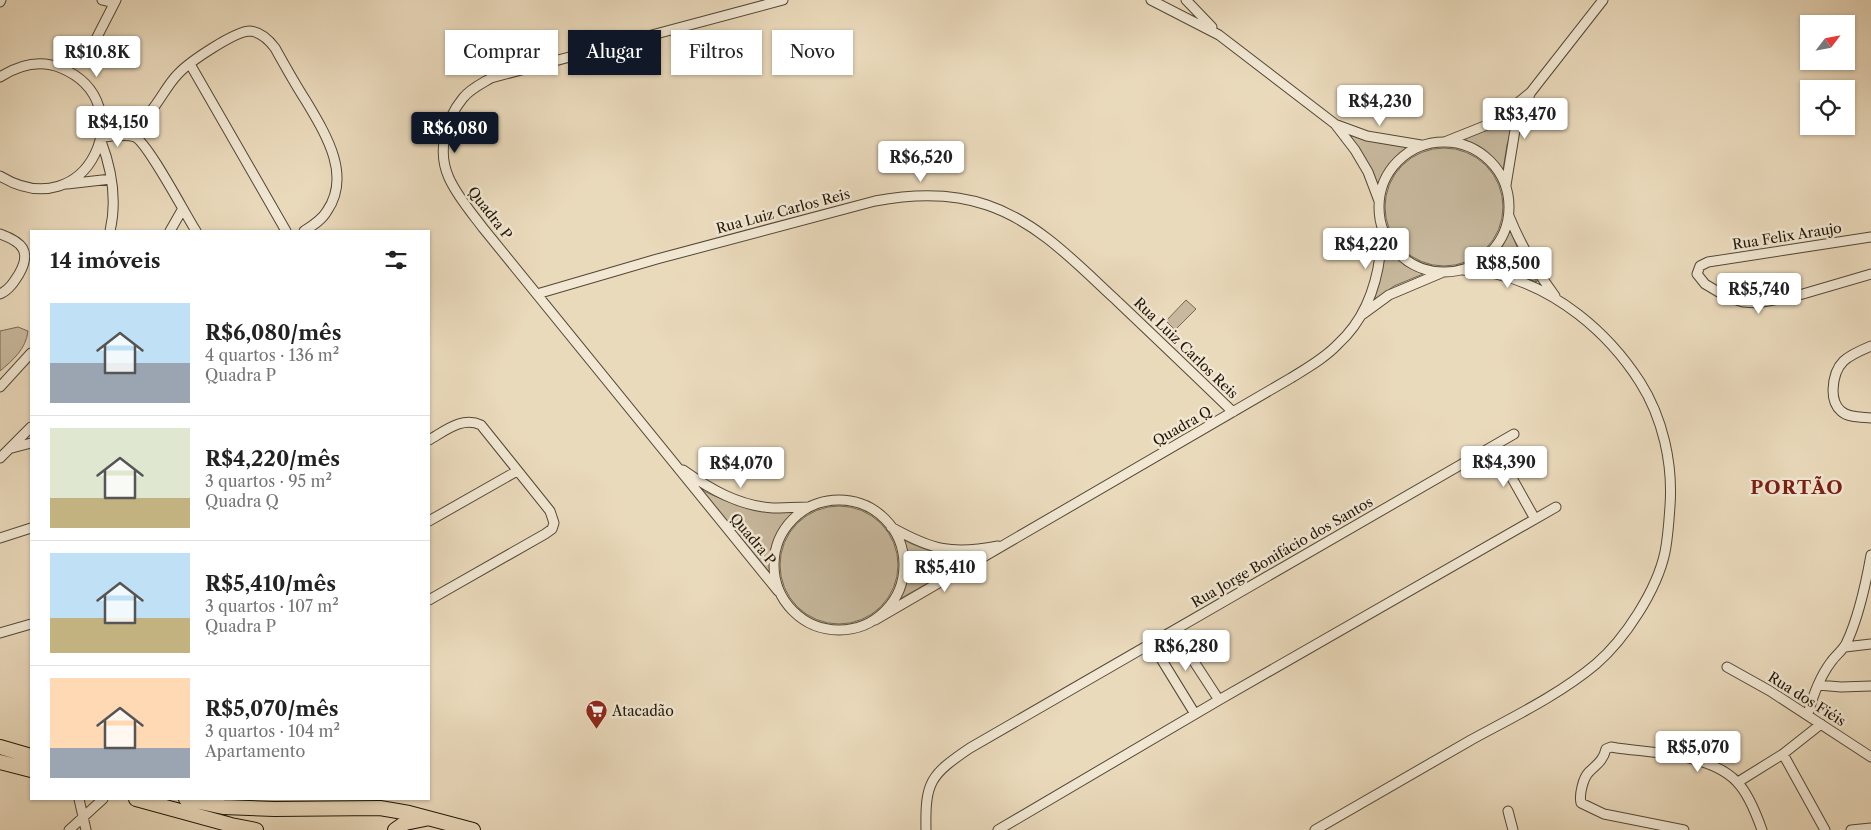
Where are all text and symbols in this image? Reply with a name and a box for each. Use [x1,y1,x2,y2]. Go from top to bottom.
north arrow [1800,15,1855,70]
map controls [1800,15,1855,135]
chip: Comprar [445,30,558,75]
chip: Alugar [568,30,661,75]
chip: Filtros [671,30,762,75]
chip: Novo [772,30,853,75]
pin: R$10.8K [51,36,143,78]
text: R$10.8K [64,42,130,62]
button: locate [1800,80,1855,135]
pin: R$4,230 [1334,84,1426,127]
text: R$4,230 [1348,91,1412,111]
pin: R$3,470 [1479,98,1571,140]
text: R$3,470 [1494,104,1556,124]
pin: R$4,150 [72,106,164,148]
text: R$4,150 [87,112,149,132]
pin: R$6,080 [409,112,501,154]
text: R$6,080 [422,118,488,138]
pin: R$6,520 [875,140,967,183]
text: R$6,520 [889,147,953,167]
street label: Quadra P [464,183,516,243]
street label: Rua Luiz Carlos Reis [714,184,852,238]
street label: Rua Felix Araujo [1731,218,1843,254]
pin: R$4,220 [1320,228,1412,270]
text: R$4,220 [1334,234,1398,254]
icon: filters [382,246,410,274]
pin: R$8,500 [1462,246,1554,289]
text: 14 imóveis [50,248,161,273]
text: R$8,500 [1476,253,1540,273]
pin: R$5,740 [1713,272,1805,315]
text: R$5,740 [1728,279,1790,299]
street label: Rua Luiz Carlos Reis [1130,294,1242,402]
text: R$6,080/mês [205,320,341,345]
icon: home [90,323,150,383]
text: 4 quartos · 136 m² [205,345,339,365]
text: Quadra P [205,365,276,385]
street label: Quadra Q [1150,402,1215,450]
text: R$4,220/mês [205,446,340,471]
pin: R$4,070 [695,446,787,489]
pin: R$4,390 [1458,446,1550,488]
icon: home [90,448,150,508]
text: R$4,390 [1472,452,1536,472]
text: R$4,070 [709,453,773,473]
text: 3 quartos · 95 m² [205,471,332,491]
district label: PORTÃO [1750,476,1844,499]
text: Quadra Q [205,491,279,511]
street label: Rua Jorge Bonifácio dos Santos [1188,493,1376,611]
street label: Quadra P [726,509,780,569]
pin: R$5,410 [899,550,991,593]
text: R$5,410 [914,557,976,577]
text: R$5,410/mês [205,571,336,596]
icon: home [90,573,150,633]
text: 3 quartos · 107 m² [205,596,339,616]
text: Quadra P [205,616,276,636]
pin: R$6,280 [1140,630,1232,672]
text: R$6,280 [1154,636,1218,656]
street label: Rua dos Fiéis [1765,668,1849,730]
text: R$5,070/mês [205,696,338,721]
icon: home [90,698,150,758]
supermarket icon: Atacadão [584,699,608,730]
place label: Atacadão [611,702,674,720]
text: 3 quartos · 104 m² [205,721,340,741]
pin: R$5,070 [1652,730,1744,773]
text: R$5,070 [1666,737,1730,757]
text: Apartamento [205,741,305,761]

